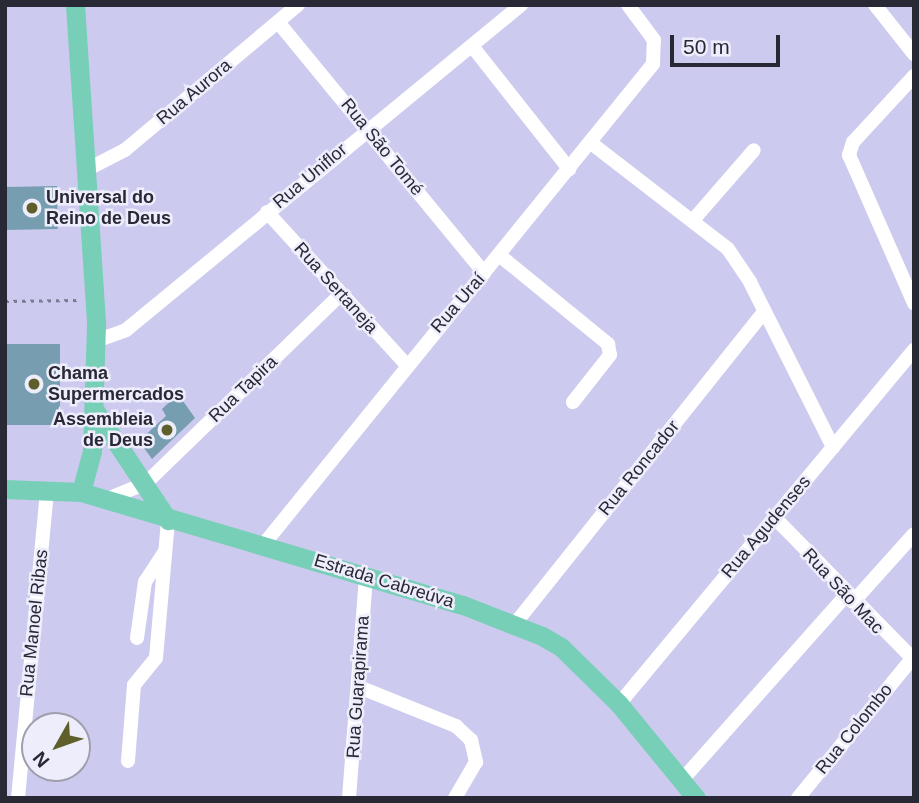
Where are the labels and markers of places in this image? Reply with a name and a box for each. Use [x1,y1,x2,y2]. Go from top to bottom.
place label: Universal do Reino de Deus [46,187,171,230]
marker: Universal do Reino de Deus [24,200,40,216]
place label: Chama Supermercados [48,363,184,406]
marker: Chama Supermercados [26,376,42,392]
place label: Assembleia de Deus [53,409,153,452]
marker: Assembleia de Deus [159,422,175,438]

